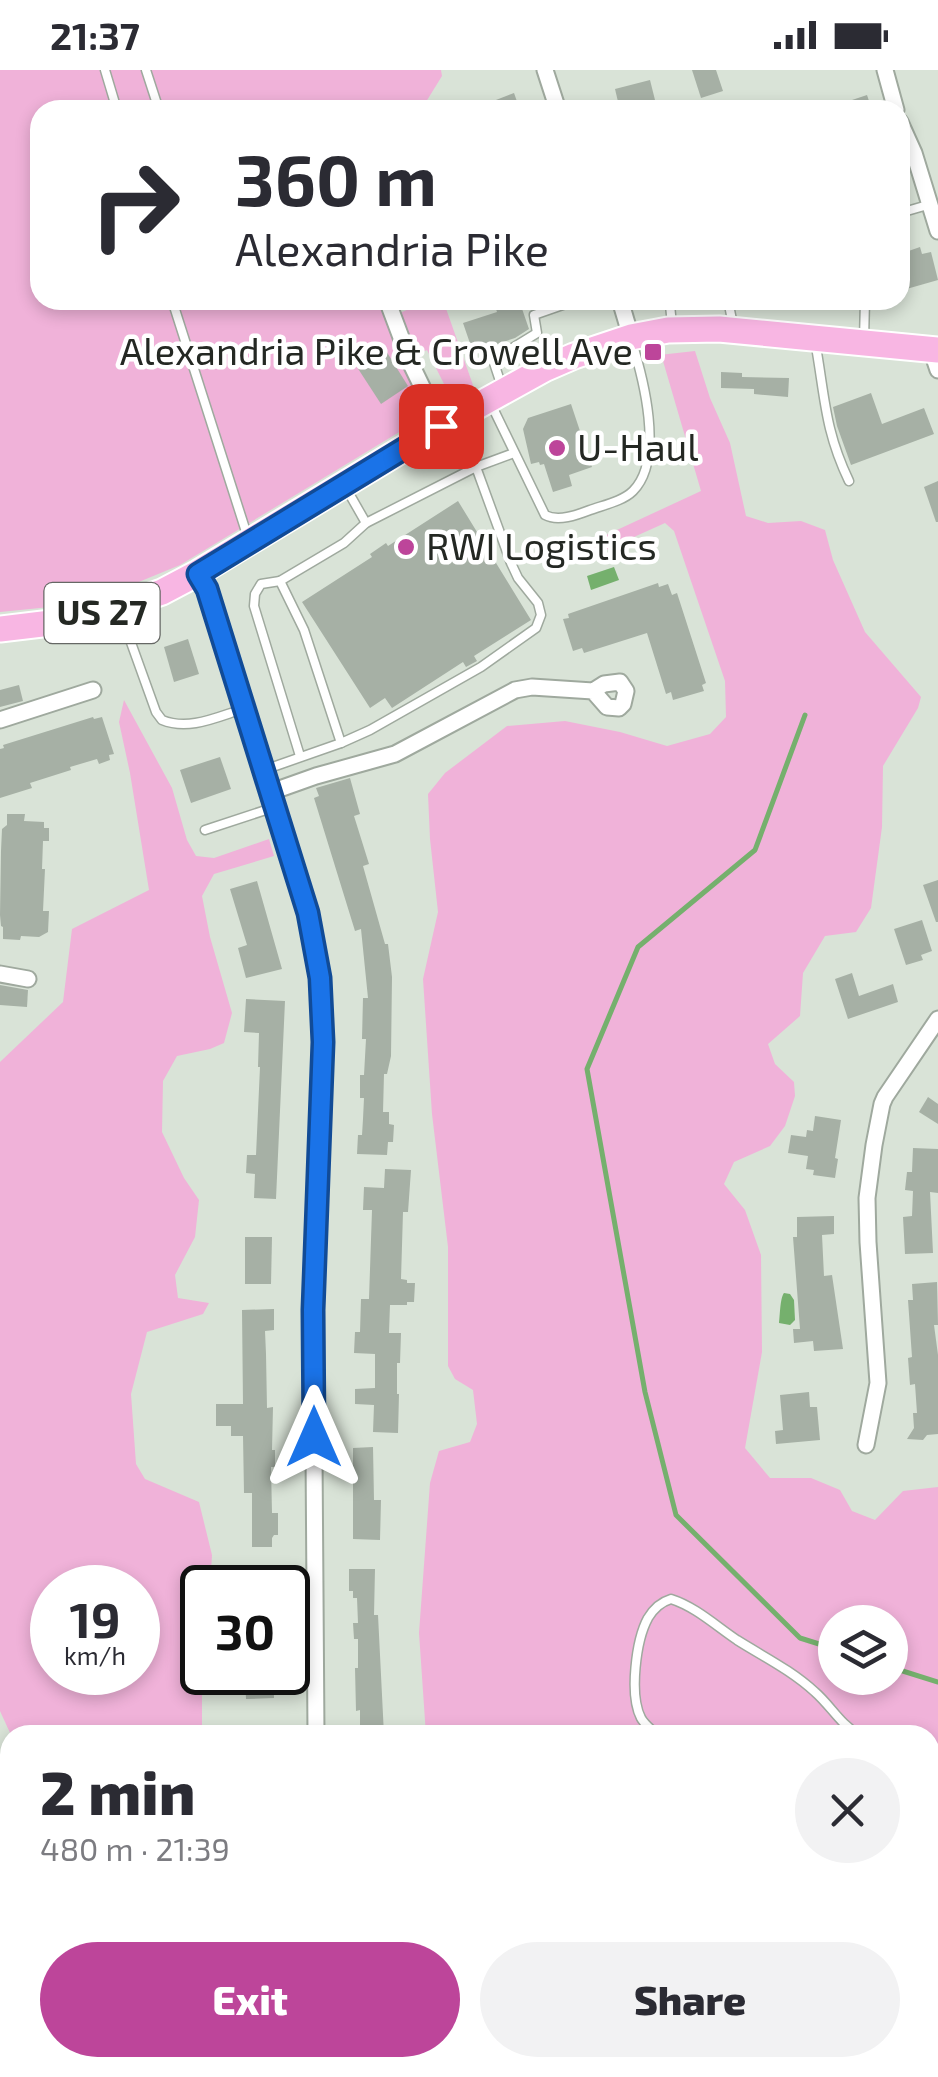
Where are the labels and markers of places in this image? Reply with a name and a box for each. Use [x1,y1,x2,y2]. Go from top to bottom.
place label: Alexandria Pike & Crowell Ave [120,327,633,373]
marker: Alexandria Pike & Crowell Ave [642,341,664,363]
pin [399,384,484,469]
place label: U-Haul [577,423,699,469]
marker: U-Haul [546,437,568,459]
place label: RWI Logistics [426,522,657,568]
marker: RWI Logistics [395,536,417,558]

